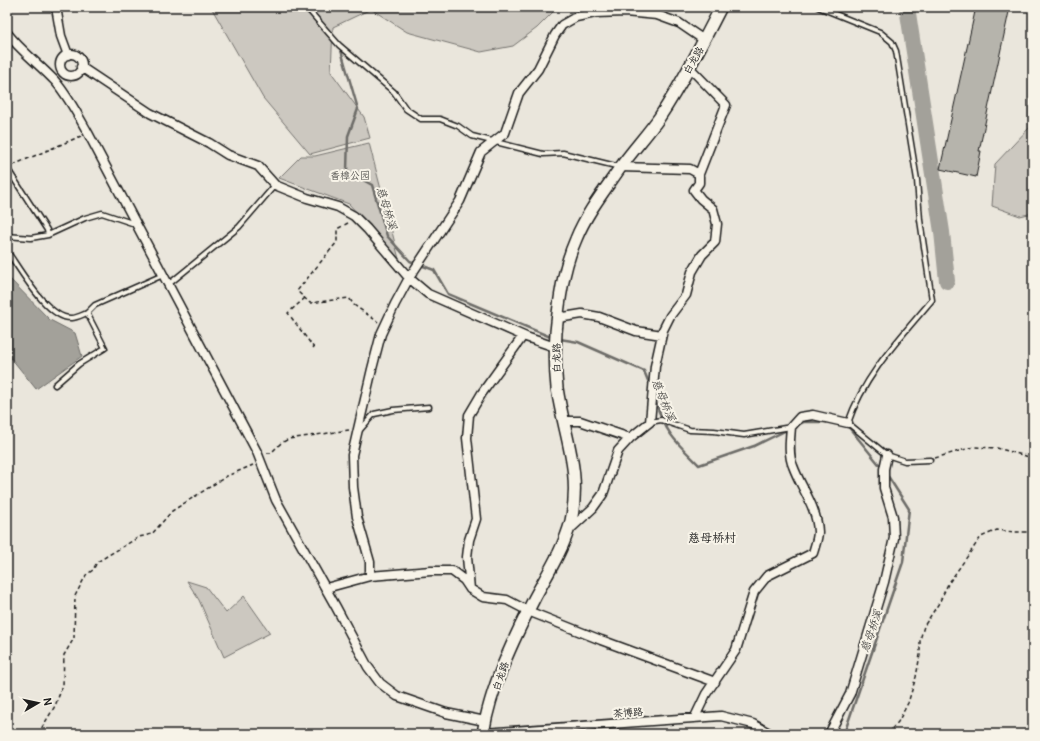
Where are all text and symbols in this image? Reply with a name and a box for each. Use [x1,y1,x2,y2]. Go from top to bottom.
street label: 白龙路 [681,45,707,76]
park label: 香樟公园 [330,170,370,182]
water label: 慈母桥溪 [374,185,399,232]
street label: 白龙路 [551,343,563,373]
water label: 慈母桥溪 [649,377,678,424]
district label: 慈母桥村 [688,531,736,546]
water label: 慈母桥溪 [858,607,885,654]
street label: 白龙路 [490,660,512,692]
north arrow [18,683,58,723]
text: N [40,697,54,707]
street label: 茶博路 [613,706,643,720]

